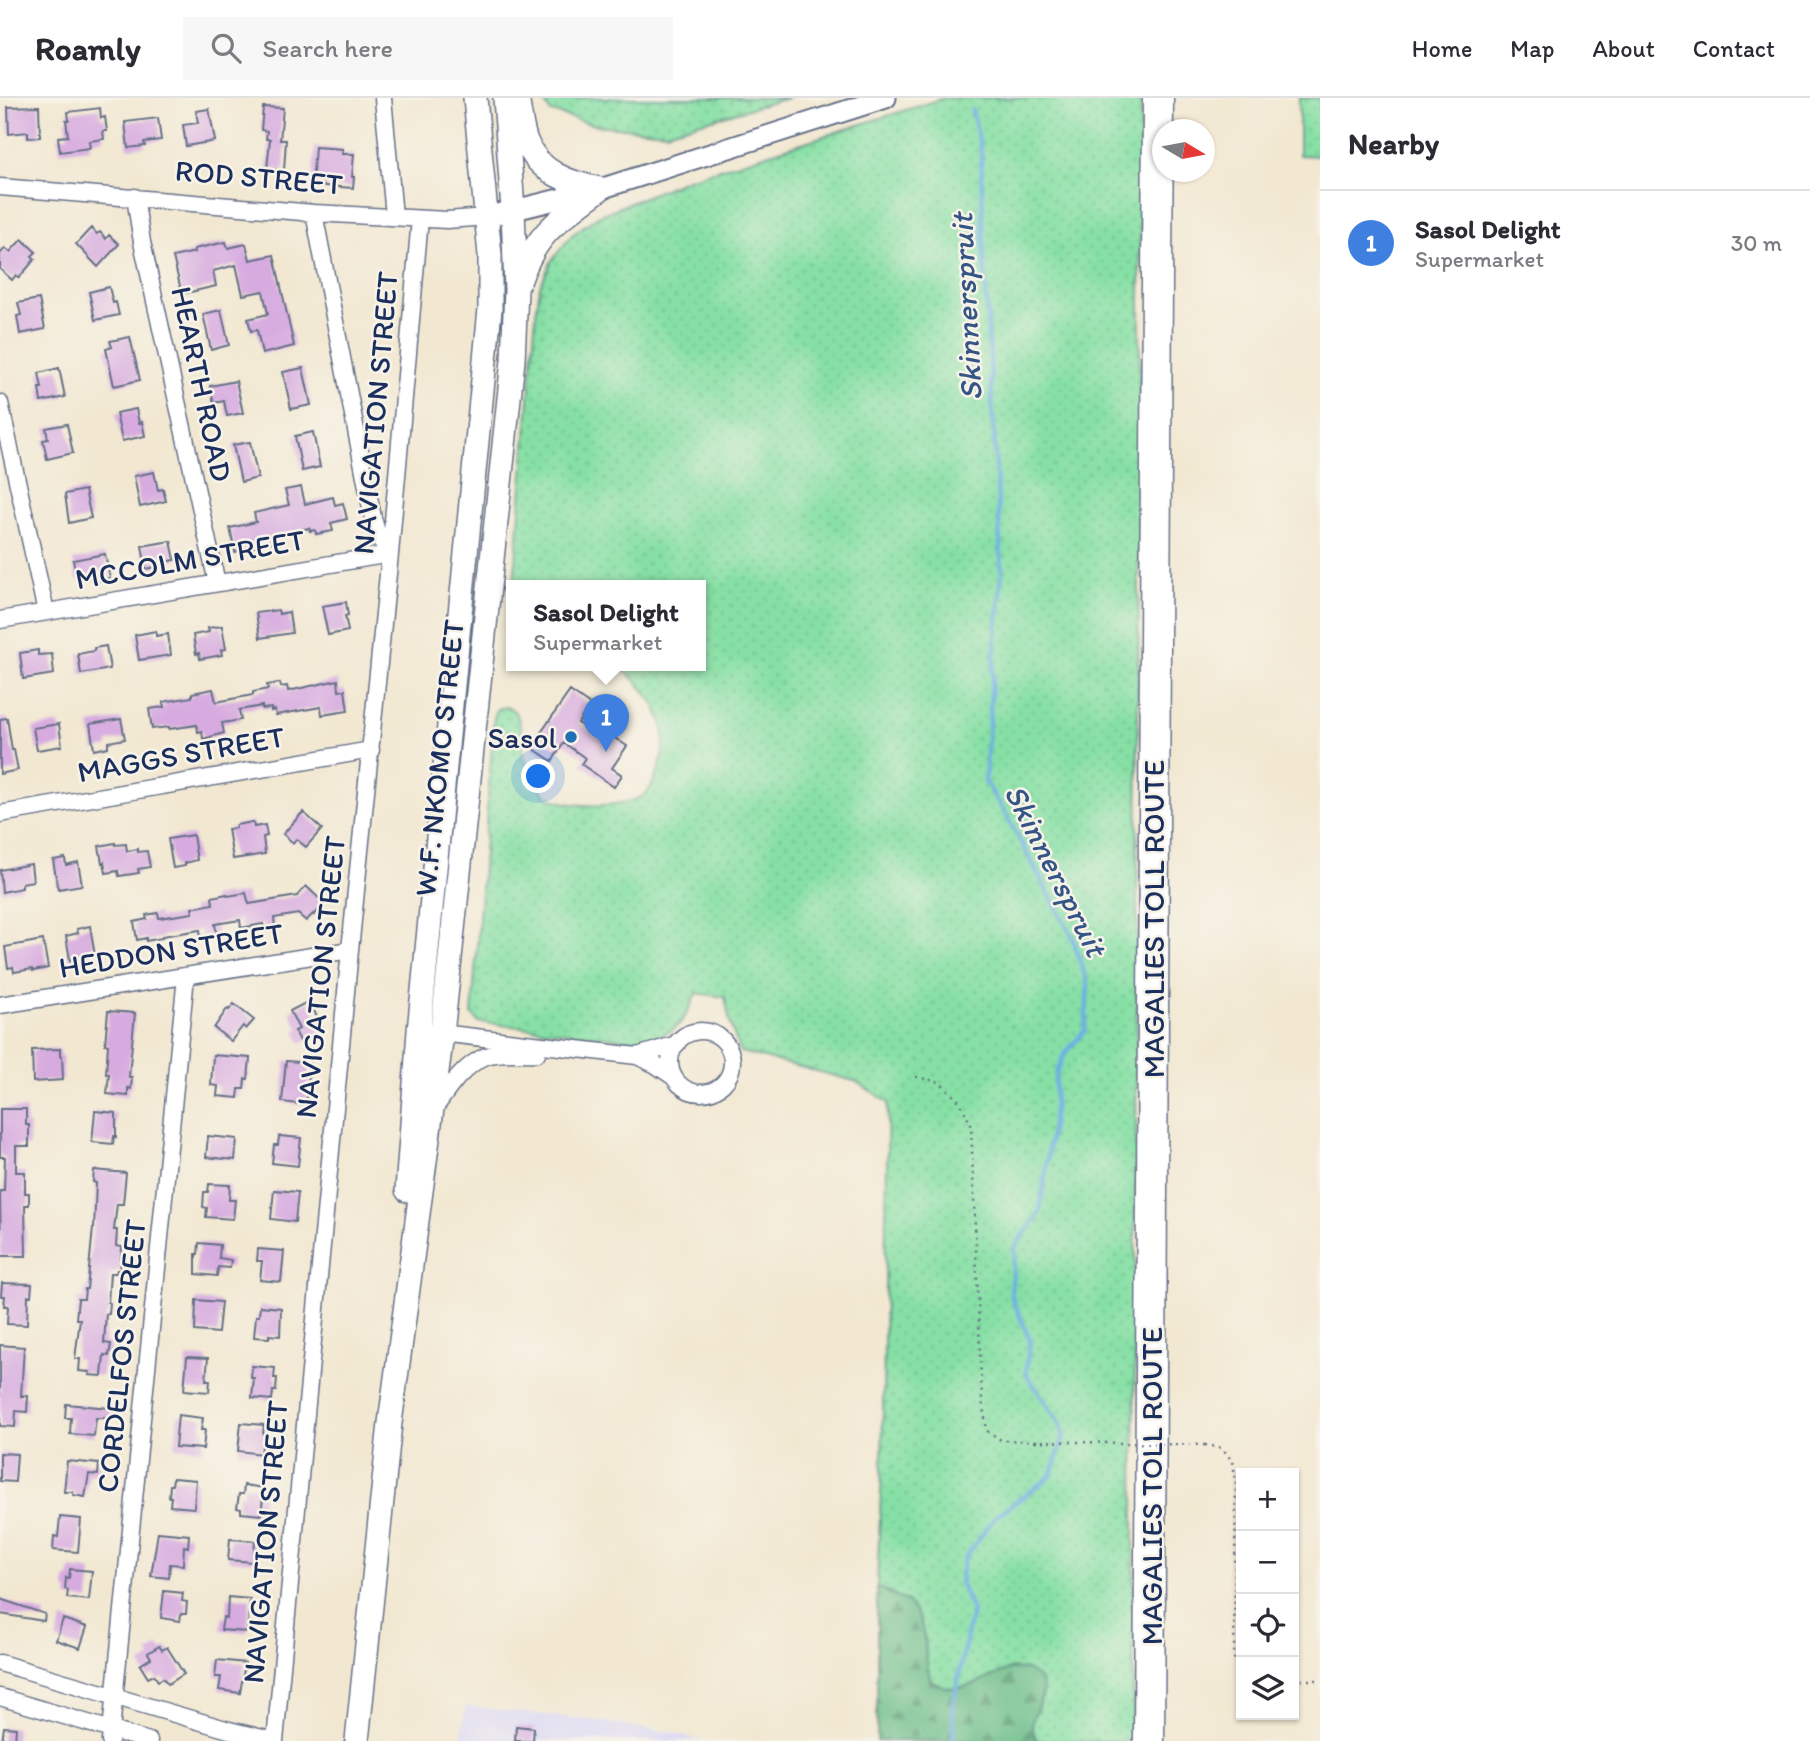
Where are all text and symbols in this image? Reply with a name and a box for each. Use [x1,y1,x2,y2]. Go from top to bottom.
search box [183,17,673,80]
text: Roamly [35,29,141,68]
icon: search [207,29,245,67]
text: Search here [263,32,393,64]
text: Home [1412,34,1472,63]
text: Map [1510,34,1554,63]
text: About [1592,34,1655,63]
text: Contact [1693,34,1775,63]
north arrow [1152,119,1215,182]
text: Nearby [1348,125,1439,162]
street label: ROD STREET [174,151,345,203]
water label: Skinnerspruit [942,209,990,402]
text: Sasol Delight [1415,213,1561,245]
text: 1 [1366,229,1376,257]
text: 30 m [1731,229,1782,257]
text: Supermarket [1415,245,1544,273]
street label: NAVIGATION STREET [344,270,406,556]
street label: HEARTH ROAD [163,283,241,485]
street label: MCCOLM STREET [72,521,308,597]
popup [506,580,706,671]
text: Sasol Delight [533,596,679,628]
street label: W.F. NKOMO STREET [406,618,472,898]
text: Supermarket [533,628,662,656]
pin: 1 [583,694,629,752]
street label: MAGGS STREET [74,718,288,790]
place label: Sasol [487,719,558,756]
marker: Sasol [563,729,579,745]
your location [521,759,555,793]
street label: MAGALIES TOLL ROUTE [1135,760,1172,1078]
water label: Skinnerspruit [996,778,1117,965]
street label: NAVIGATION STREET [287,834,353,1120]
street label: HEDDON STREET [56,914,286,986]
street label: CORDELFOS STREET [88,1217,154,1494]
street label: MAGALIES TOLL ROUTE [1133,1327,1170,1645]
street label: NAVIGATION STREET [234,1399,296,1685]
map controls [1236,1468,1299,1720]
button: + [1236,1468,1299,1531]
button: − [1236,1531,1299,1594]
button: locate [1236,1594,1299,1657]
button: layers [1236,1657,1299,1720]

